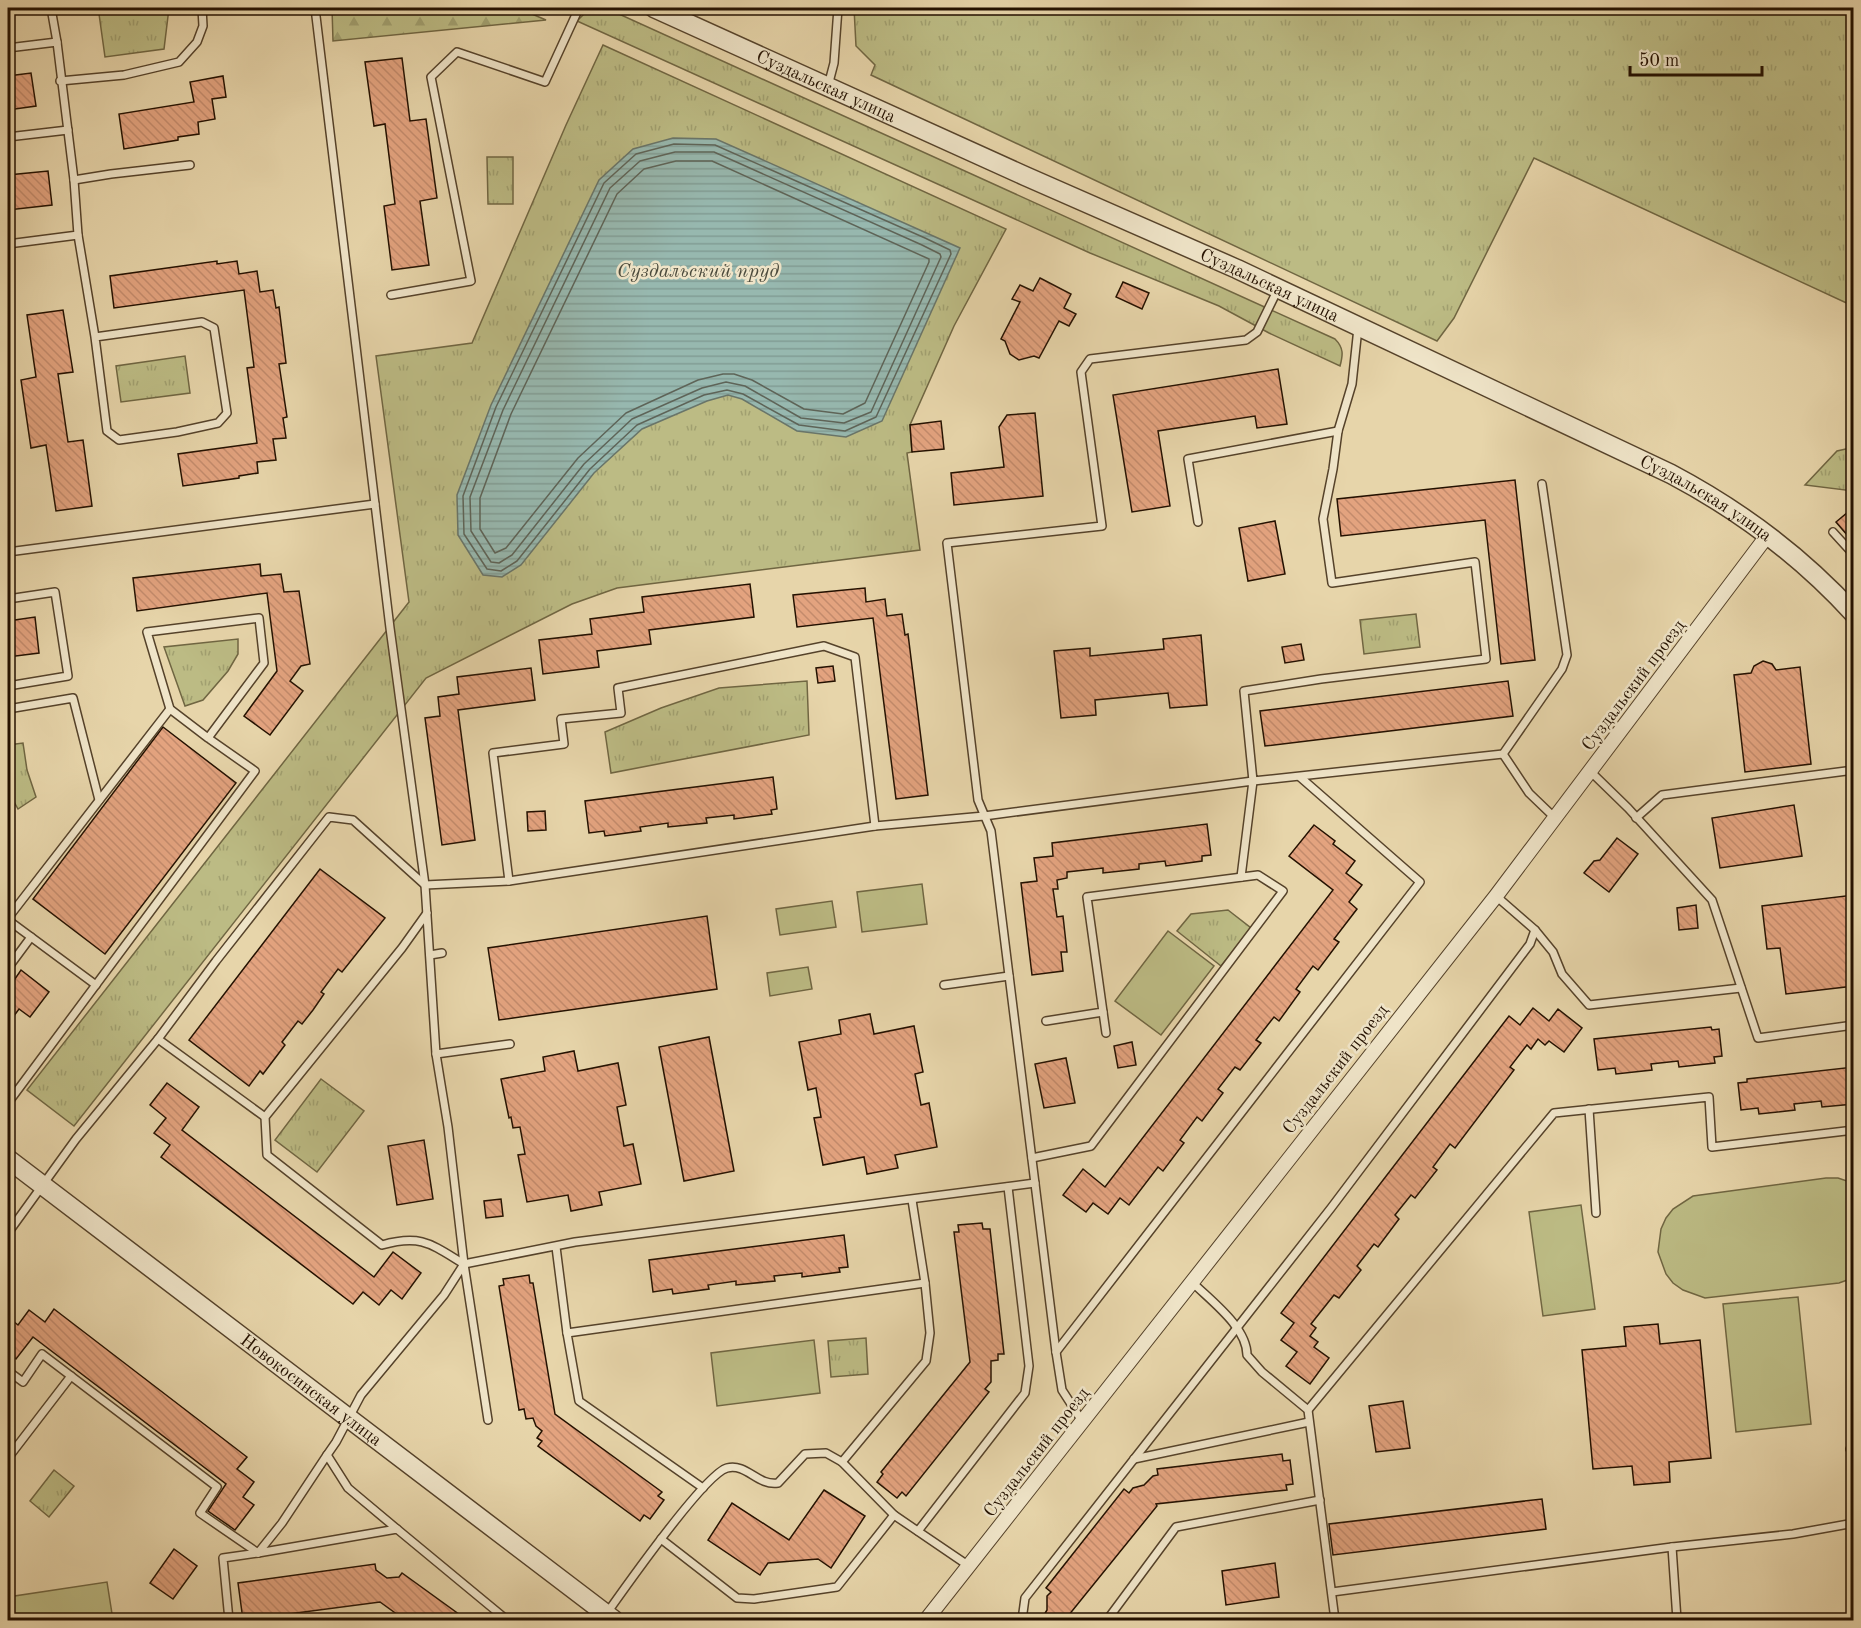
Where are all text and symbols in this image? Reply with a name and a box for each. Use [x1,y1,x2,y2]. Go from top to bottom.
scale bar [1630,39,1762,77]
street label: Суздальская улица [753,48,898,126]
text: 50 m [1639,52,1679,70]
street label: Суздальская улица [1197,246,1342,326]
water label: Суздальский пруд [617,262,779,282]
street label: Суздальская улица [1637,453,1775,545]
street label: Суздальский проезд [1579,617,1689,754]
street label: Суздальский проезд [1280,1001,1392,1138]
street label: Новокосинская улица [237,1331,385,1450]
street label: Суздальский проезд [981,1384,1093,1521]

